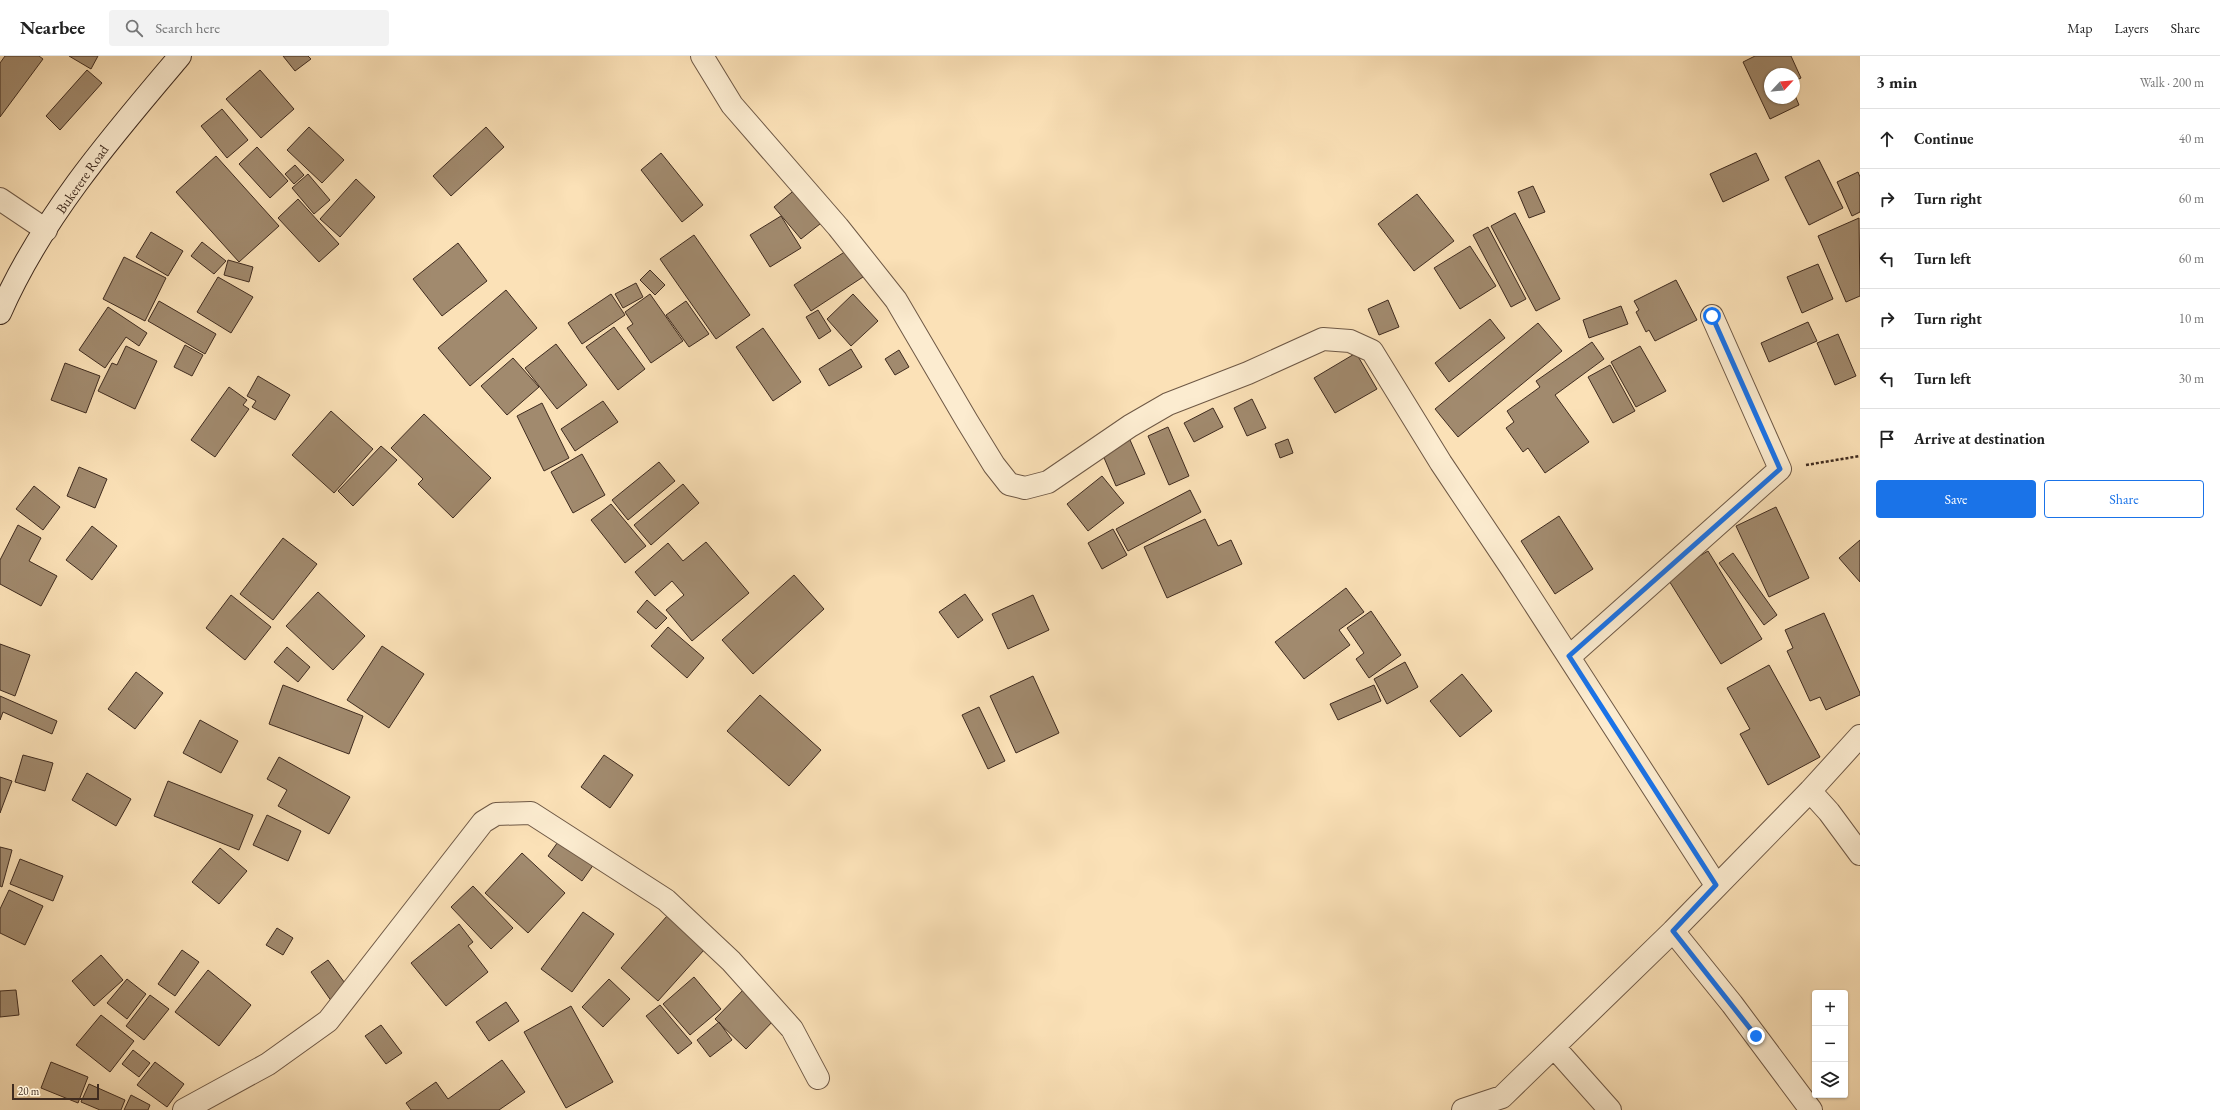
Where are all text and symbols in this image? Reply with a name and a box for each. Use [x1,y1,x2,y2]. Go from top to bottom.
search box [109,10,389,46]
text: Nearbee [20,15,85,40]
icon: search [123,17,145,39]
text: Search here [155,18,220,37]
text: Map [2067,19,2092,37]
text: Layers [2114,19,2149,37]
text: Share [2171,19,2200,37]
north arrow [1764,68,1800,104]
text: 3 min [1876,71,1917,93]
text: Walk · 200 m [2140,74,2204,91]
icon: ahead [1876,128,1898,150]
text: Continue [1914,129,1974,148]
text: 40 m [2179,130,2204,147]
street label: Bukerere Road [52,140,113,217]
icon: right [1876,188,1898,210]
text: Turn right [1914,189,1982,208]
text: 60 m [2179,190,2204,207]
icon: left [1876,248,1898,270]
text: Turn left [1914,249,1971,268]
text: 60 m [2179,250,2204,267]
route start [1703,307,1721,325]
icon: right [1876,308,1898,330]
text: Turn right [1914,309,1982,328]
text: 10 m [2179,310,2204,327]
icon: left [1876,368,1898,390]
text: Turn left [1914,369,1971,388]
text: 30 m [2179,370,2204,387]
icon: arrive [1876,428,1898,450]
text: Arrive at destination [1914,429,2045,448]
button: Save [1876,480,2036,518]
button: Share [2044,480,2204,518]
map controls [1812,990,1848,1098]
button: + [1812,990,1848,1026]
button: − [1812,1026,1848,1062]
route end [1747,1027,1765,1045]
button: layers [1812,1062,1848,1098]
scale bar [12,1082,99,1101]
text: 20 m [18,1084,39,1098]

